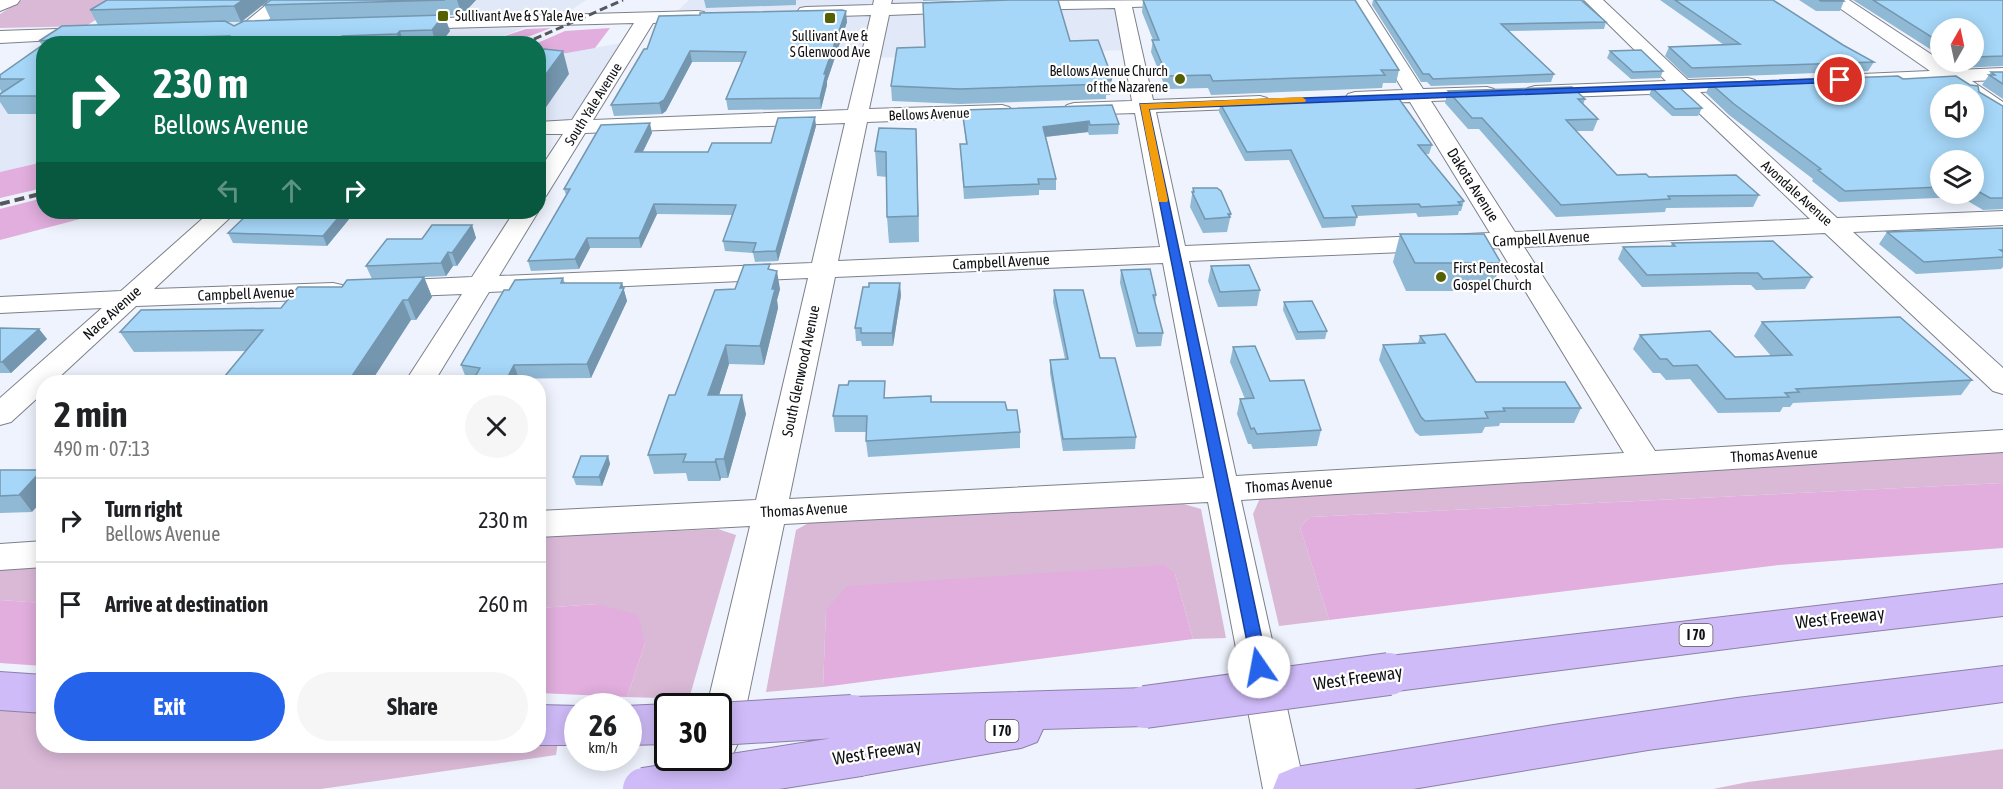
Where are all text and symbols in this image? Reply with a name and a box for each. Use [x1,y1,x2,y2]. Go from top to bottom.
place label: Sullivant Ave & S Yale Ave [455,8,584,24]
marker: Sullivant Ave & S Yale Ave [436,9,450,23]
marker: Sullivant Ave & S Glenwood Ave [823,11,837,25]
north arrow [1930,18,1984,72]
map controls [1930,18,1984,204]
place label: Sullivant Ave & S Glenwood Ave [790,28,870,60]
pin [1814,54,1865,105]
text: 230 m [153,59,248,107]
icon: right [54,60,132,138]
street label: South Yale Avenue [561,60,625,148]
place label: Bellows Avenue Church of the Nazarene [1049,63,1168,95]
icon: arrive [1823,63,1856,96]
marker: Bellows Avenue Church of the Nazarene [1173,72,1187,86]
button: sound [1930,84,1984,138]
street label: Bellows Avenue [888,105,970,123]
text: Bellows Avenue [153,109,309,140]
street label: Dakota Avenue [1444,145,1503,225]
button: layers [1930,150,1984,204]
street label: Avondale Avenue [1758,157,1836,229]
icon: left [212,174,245,207]
icon: ahead [275,174,308,207]
icon: right [338,174,371,207]
street label: Campbell Avenue [1492,227,1590,250]
street label: Campbell Avenue [952,250,1050,273]
place label: First Pentecostal Gospel Church [1453,259,1544,293]
marker: First Pentecostal Gospel Church [1434,270,1448,284]
street label: Nace Avenue [79,282,144,343]
street label: Campbell Avenue [197,283,295,304]
street label: South Glenwood Avenue [778,304,823,438]
text: 2 min [54,393,128,435]
button: close [465,395,528,458]
text: 490 m · 07:13 [54,437,150,460]
street label: Thomas Avenue [1730,444,1818,465]
street label: Thomas Avenue [1245,473,1333,496]
text: Turn right [105,496,182,522]
street label: Thomas Avenue [760,499,848,520]
icon: right [54,504,87,537]
text: 230 m [478,507,528,533]
text: Bellows Avenue [105,522,220,545]
icon: arrive [54,588,87,621]
text: Arrive at destination [105,591,268,617]
text: 260 m [478,591,528,617]
street label: West Freeway [1794,602,1885,633]
road number: I 70 [1680,624,1712,646]
position arrow [1227,635,1291,699]
street label: West Freeway [1312,661,1404,694]
button: Exit [54,672,285,741]
button: Share [297,672,528,741]
speed limit sign: 30 [654,693,732,771]
text: 26 [589,708,617,742]
road number: I 70 [986,720,1018,742]
street label: West Freeway [831,734,923,769]
text: km/h [588,739,618,756]

